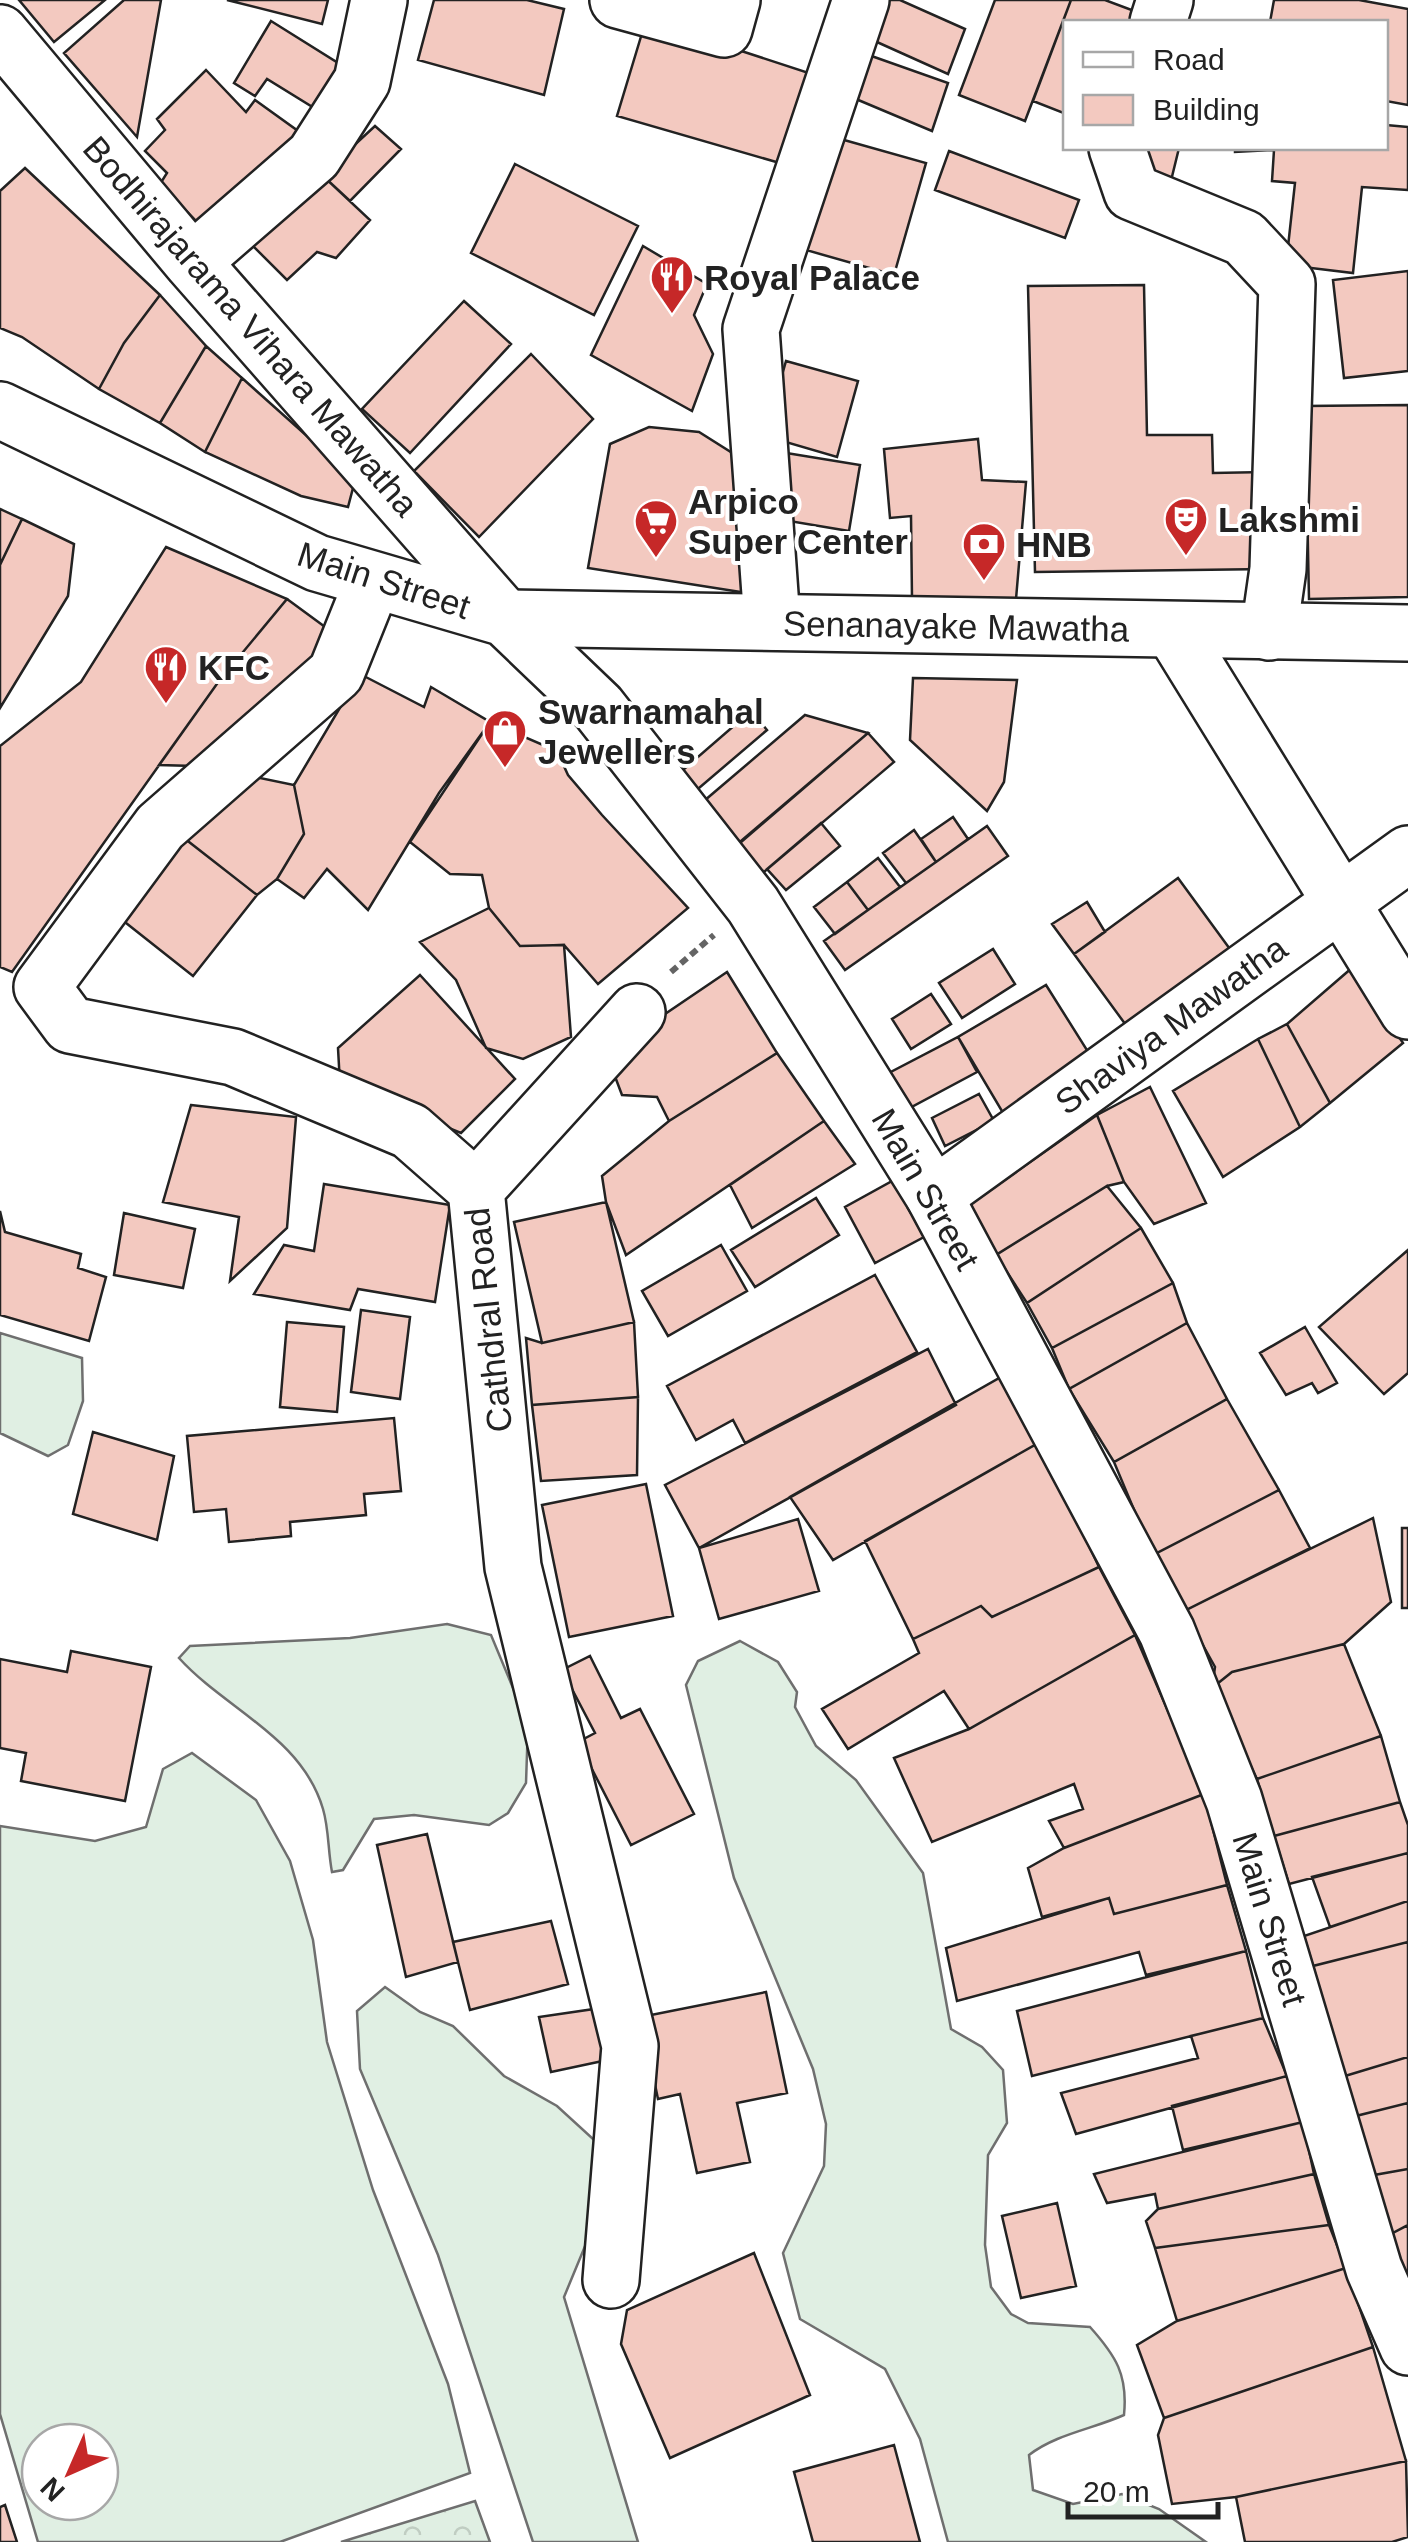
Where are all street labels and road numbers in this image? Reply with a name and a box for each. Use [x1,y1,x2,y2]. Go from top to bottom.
street label: Bodhirajarama Vihara Mawatha [76,128,427,524]
street label: Main Street [293,534,475,626]
street label: Senanayake Mawatha [783,603,1130,649]
street label: Shaviya Mawatha [1048,928,1295,1122]
street label: Main Street [864,1102,988,1276]
street label: Cathdral Road [457,1206,519,1434]
street label: Main Street [1225,1828,1315,2011]

